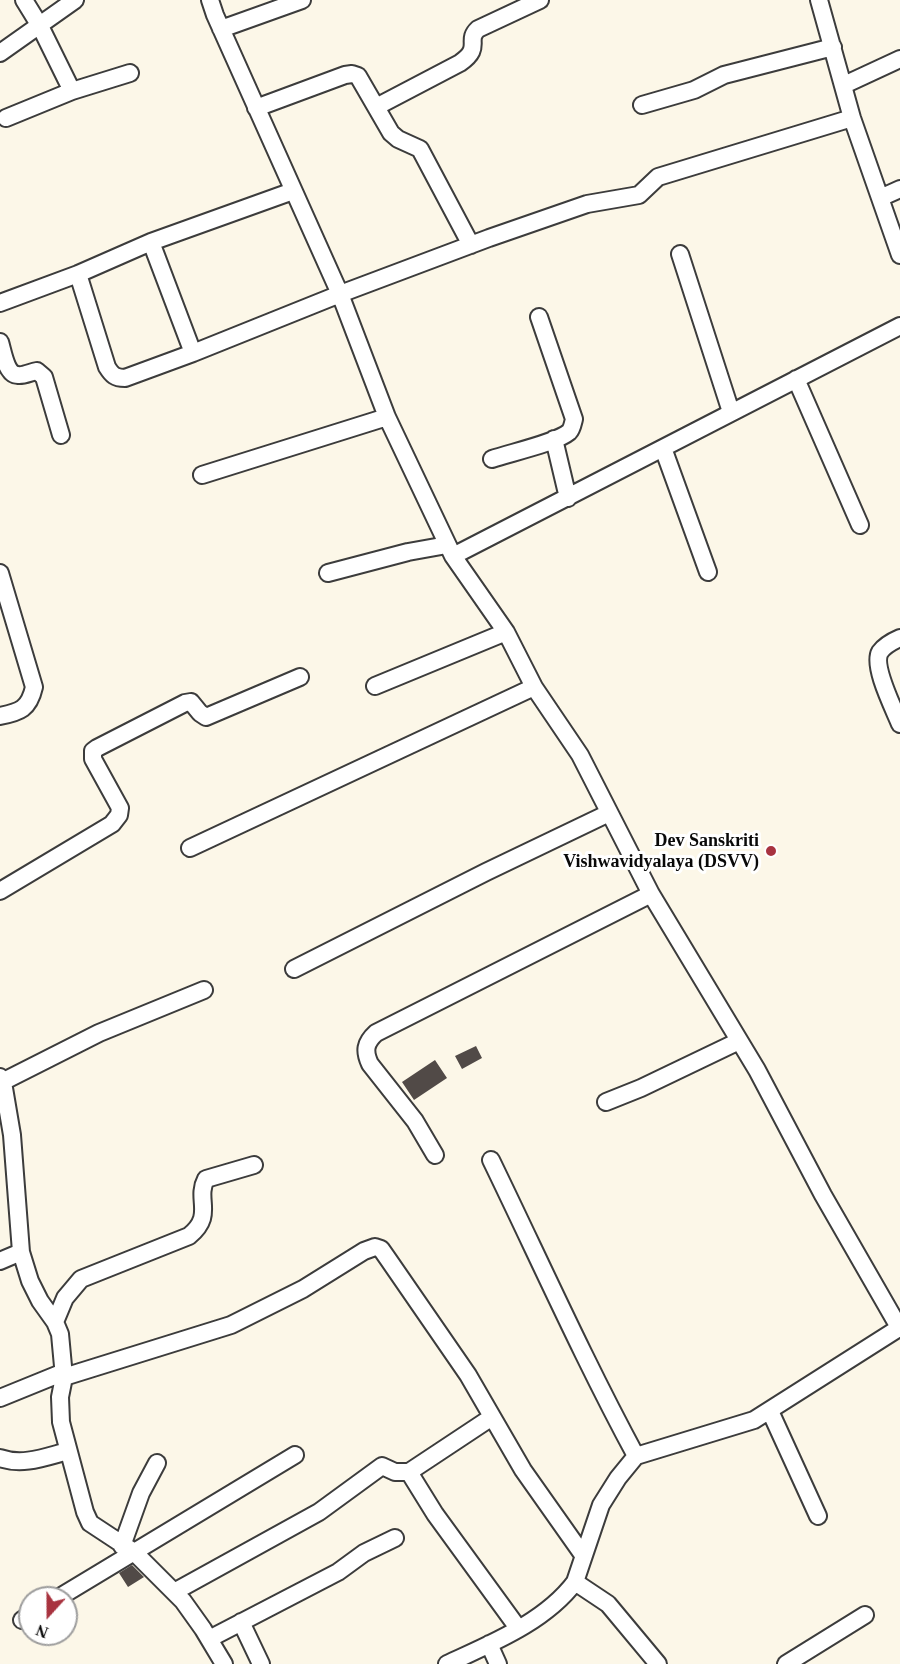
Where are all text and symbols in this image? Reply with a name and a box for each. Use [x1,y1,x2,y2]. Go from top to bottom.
place label: Dev Sanskriti Vishwavidyalaya (DSVV) [563,830,759,872]
marker: Dev Sanskriti Vishwavidyalaya (DSVV) [764,844,778,858]
north arrow [18,1586,78,1646]
text: N [34,1621,51,1641]

